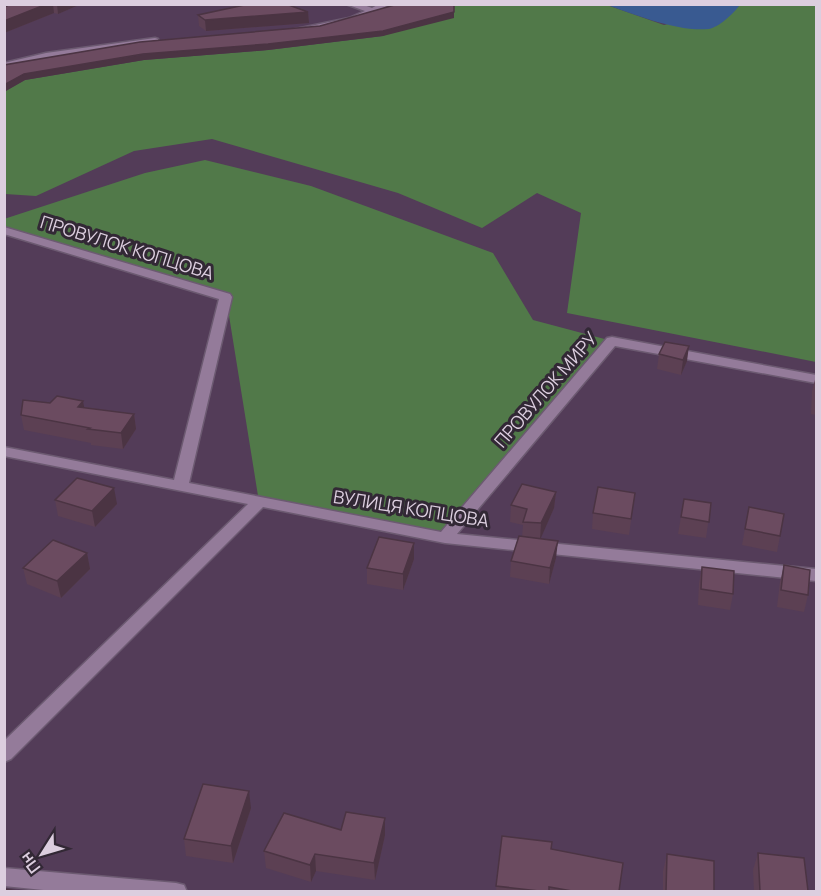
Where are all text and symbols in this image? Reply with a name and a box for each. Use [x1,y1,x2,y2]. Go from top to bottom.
street label: ПРОВУЛОК КОПЦОВА [38,209,218,285]
street label: ПРОВУЛОК МИРУ [488,326,602,452]
street label: ВУЛИЦЯ КОПЦОВА [332,484,491,532]
north arrow [12,824,72,884]
text: Пн [15,848,45,878]

